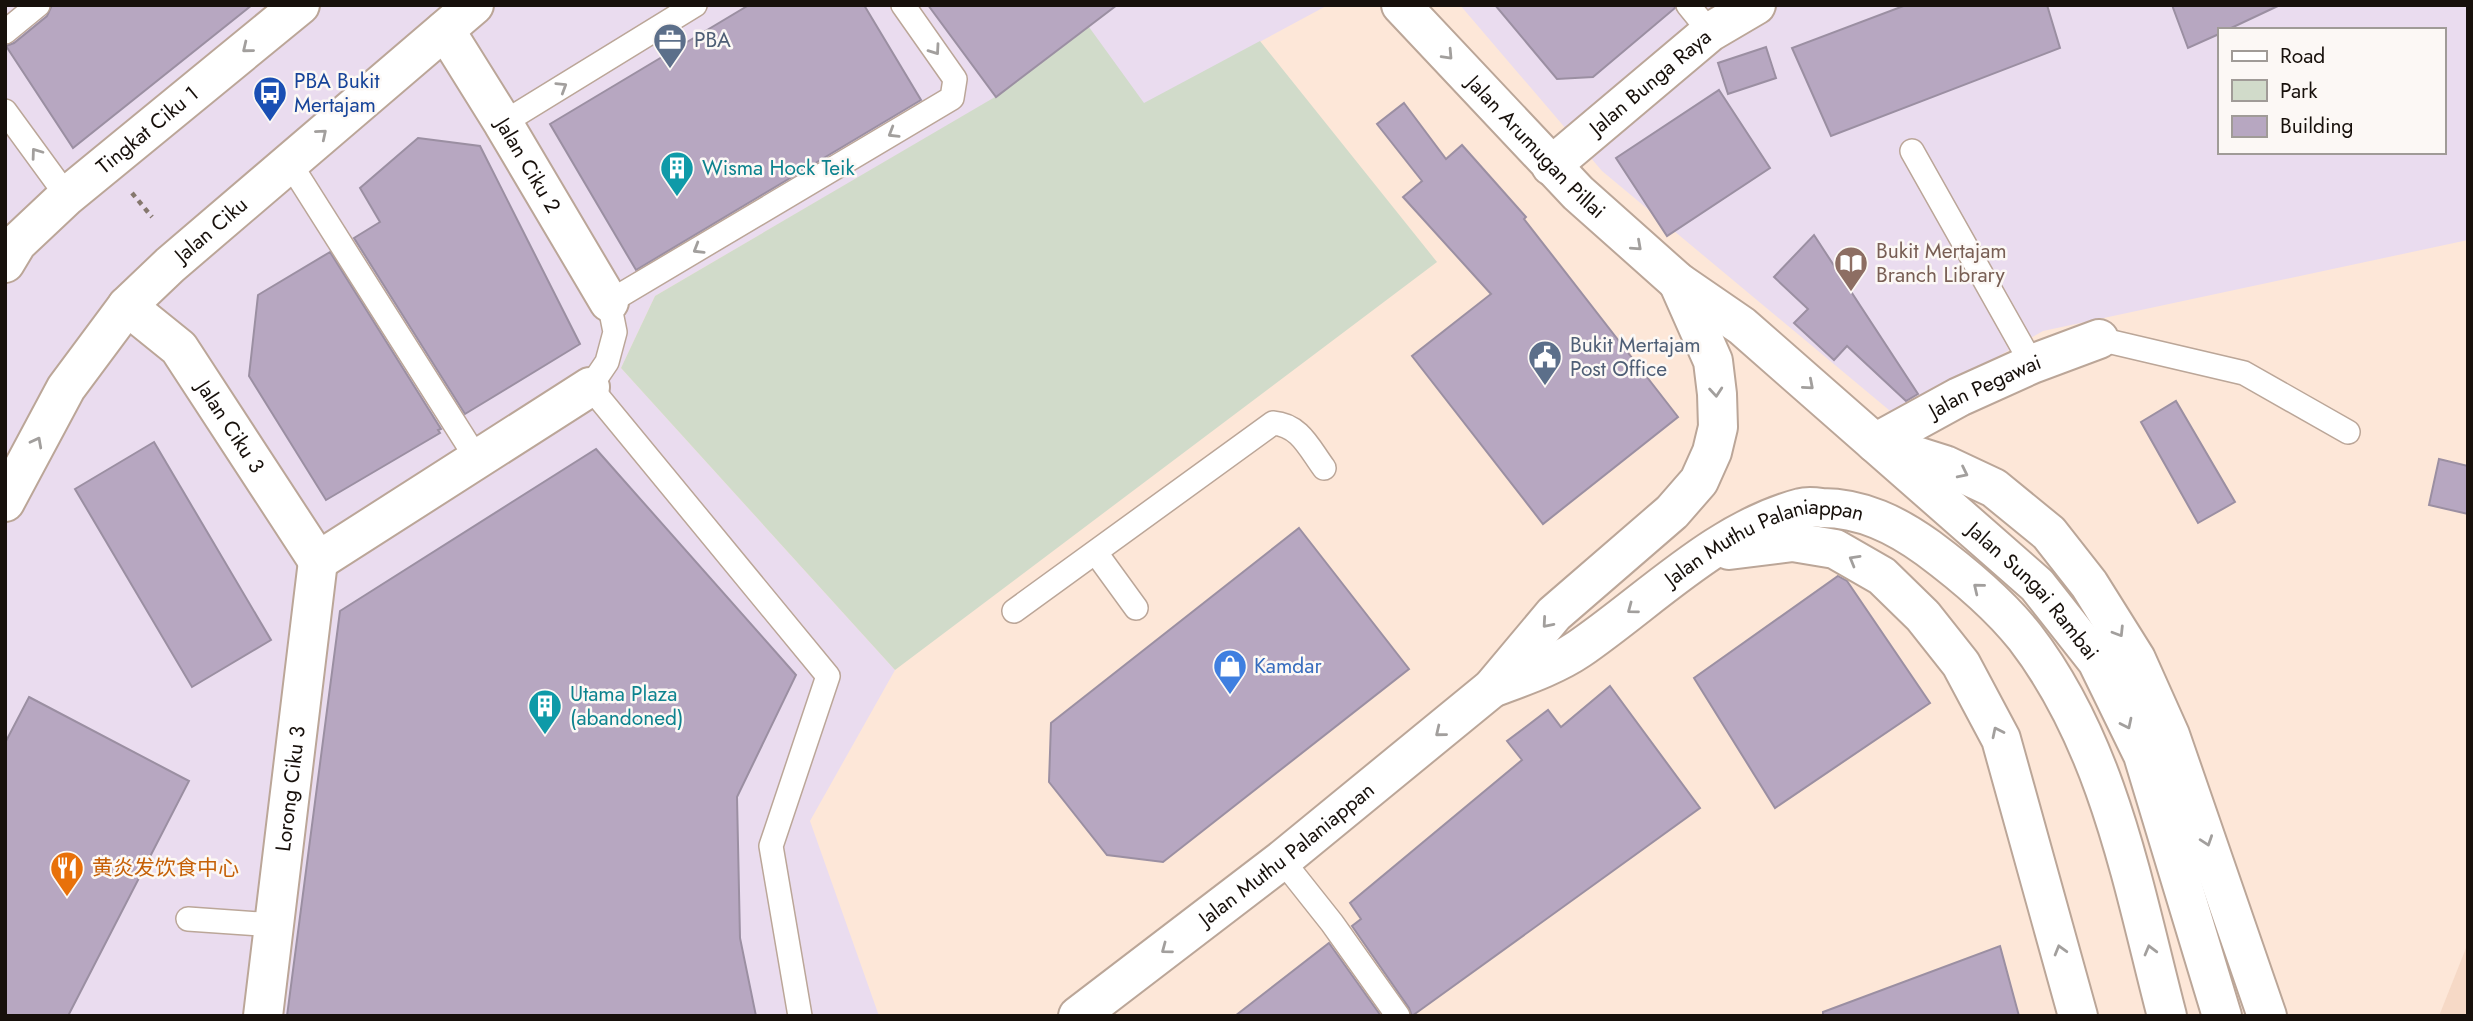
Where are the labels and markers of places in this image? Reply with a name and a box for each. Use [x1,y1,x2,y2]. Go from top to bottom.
office icon: PBA [651,21,689,70]
place label: PBA [694,25,731,55]
place label: PBA Bukit Mertajam [294,66,380,120]
bus stop icon: PBA Bukit Mertajam [251,74,289,123]
building icon: Wisma Hock Teik [658,149,696,198]
place label: Wisma Hock Teik [702,153,855,183]
place label: Bukit Mertajam Branch Library [1876,236,2007,290]
library icon: Bukit Mertajam Branch Library [1832,244,1870,293]
place label: Bukit Mertajam Post Office [1570,330,1701,384]
public building icon: Bukit Mertajam Post Office [1526,338,1564,387]
shop icon: Kamdar [1211,647,1249,696]
place label: Kamdar [1254,651,1322,681]
place label: Utama Plaza (abandoned) [570,679,683,733]
building icon: Utama Plaza (abandoned) [526,687,564,736]
restaurant icon: 黄炎发饮食中心 [48,849,86,898]
place label: 黄炎发饮食中心 [92,853,239,883]

